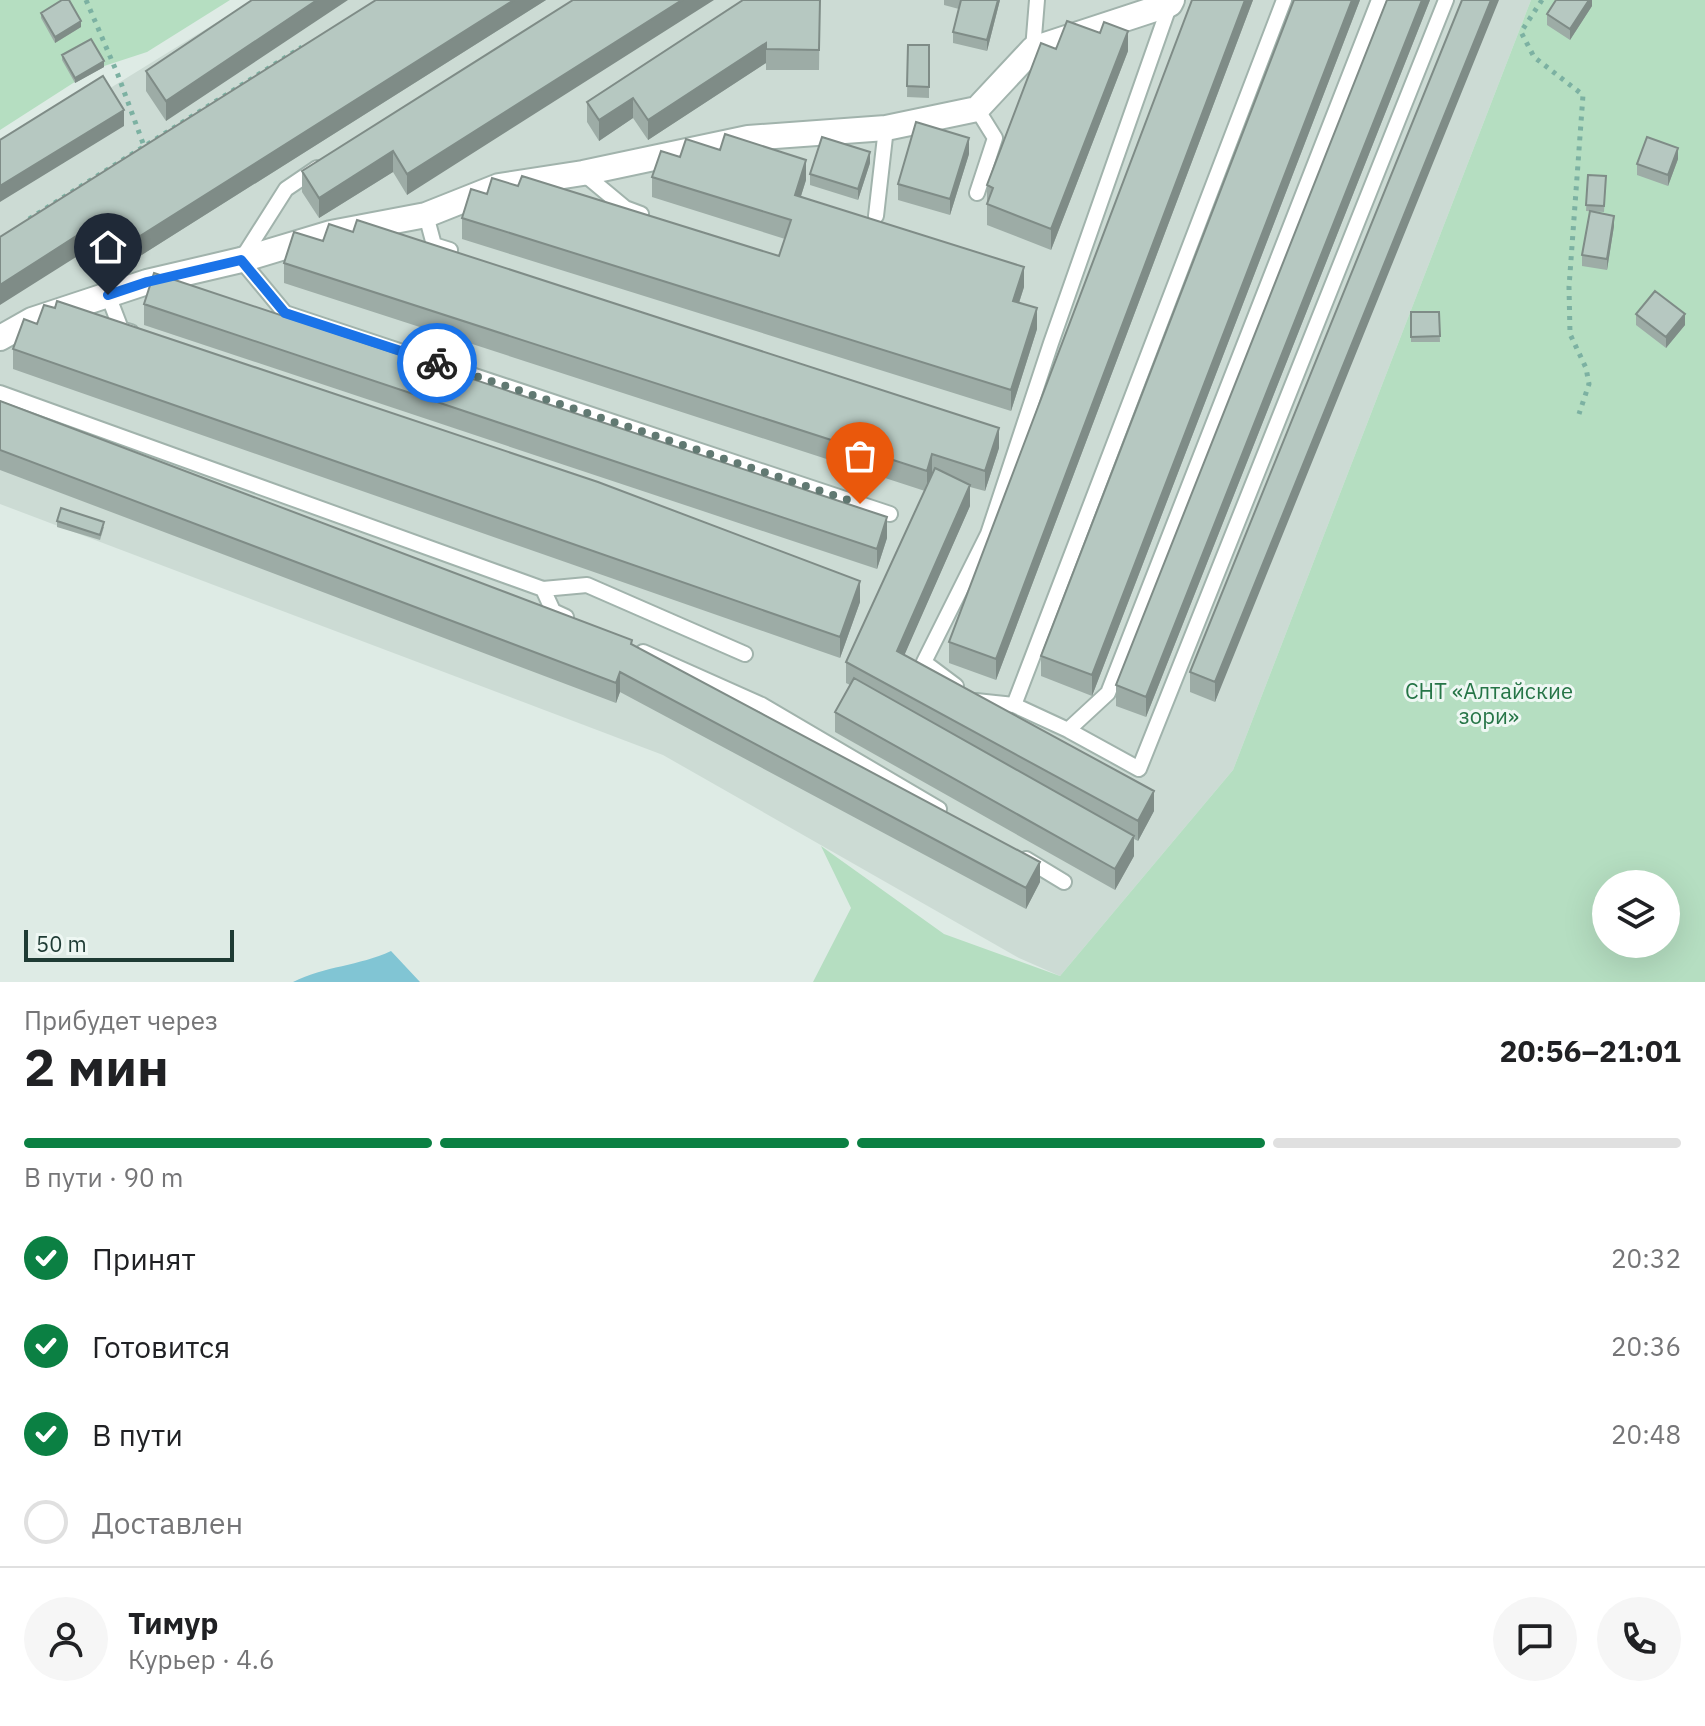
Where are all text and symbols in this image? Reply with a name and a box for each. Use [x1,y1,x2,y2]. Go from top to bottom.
pin [74,213,142,295]
icon: home [86,225,130,269]
courier [397,323,477,403]
icon: bike [415,341,459,385]
pin [826,422,894,504]
icon: bag [838,434,882,478]
park label: СНТ «Алтайские зори» [1405,676,1573,730]
map controls [1592,870,1680,958]
button: layers [1592,870,1680,958]
scale bar [24,926,234,962]
text: 50 m [36,929,87,958]
text: Прибудет через [24,1003,218,1037]
text: 20:56–21:01 [1500,1031,1681,1070]
text: 2 мин [24,1033,169,1100]
text: В пути · 90 m [24,1160,184,1194]
icon: check [24,1236,68,1280]
text: Принят [92,1239,196,1278]
text: 20:32 [1611,1241,1681,1275]
icon: check [24,1324,68,1368]
text: Готовится [92,1327,230,1366]
text: 20:36 [1611,1329,1681,1363]
icon: check [24,1412,68,1456]
text: В пути [92,1415,183,1454]
text: 20:48 [1611,1417,1681,1451]
text: Доставлен [92,1503,243,1542]
button: person [24,1597,108,1681]
button: chat [1493,1597,1577,1681]
button: phone [1597,1597,1681,1681]
text: Тимур [128,1603,219,1642]
text: Курьер · 4.6 [128,1642,275,1676]

